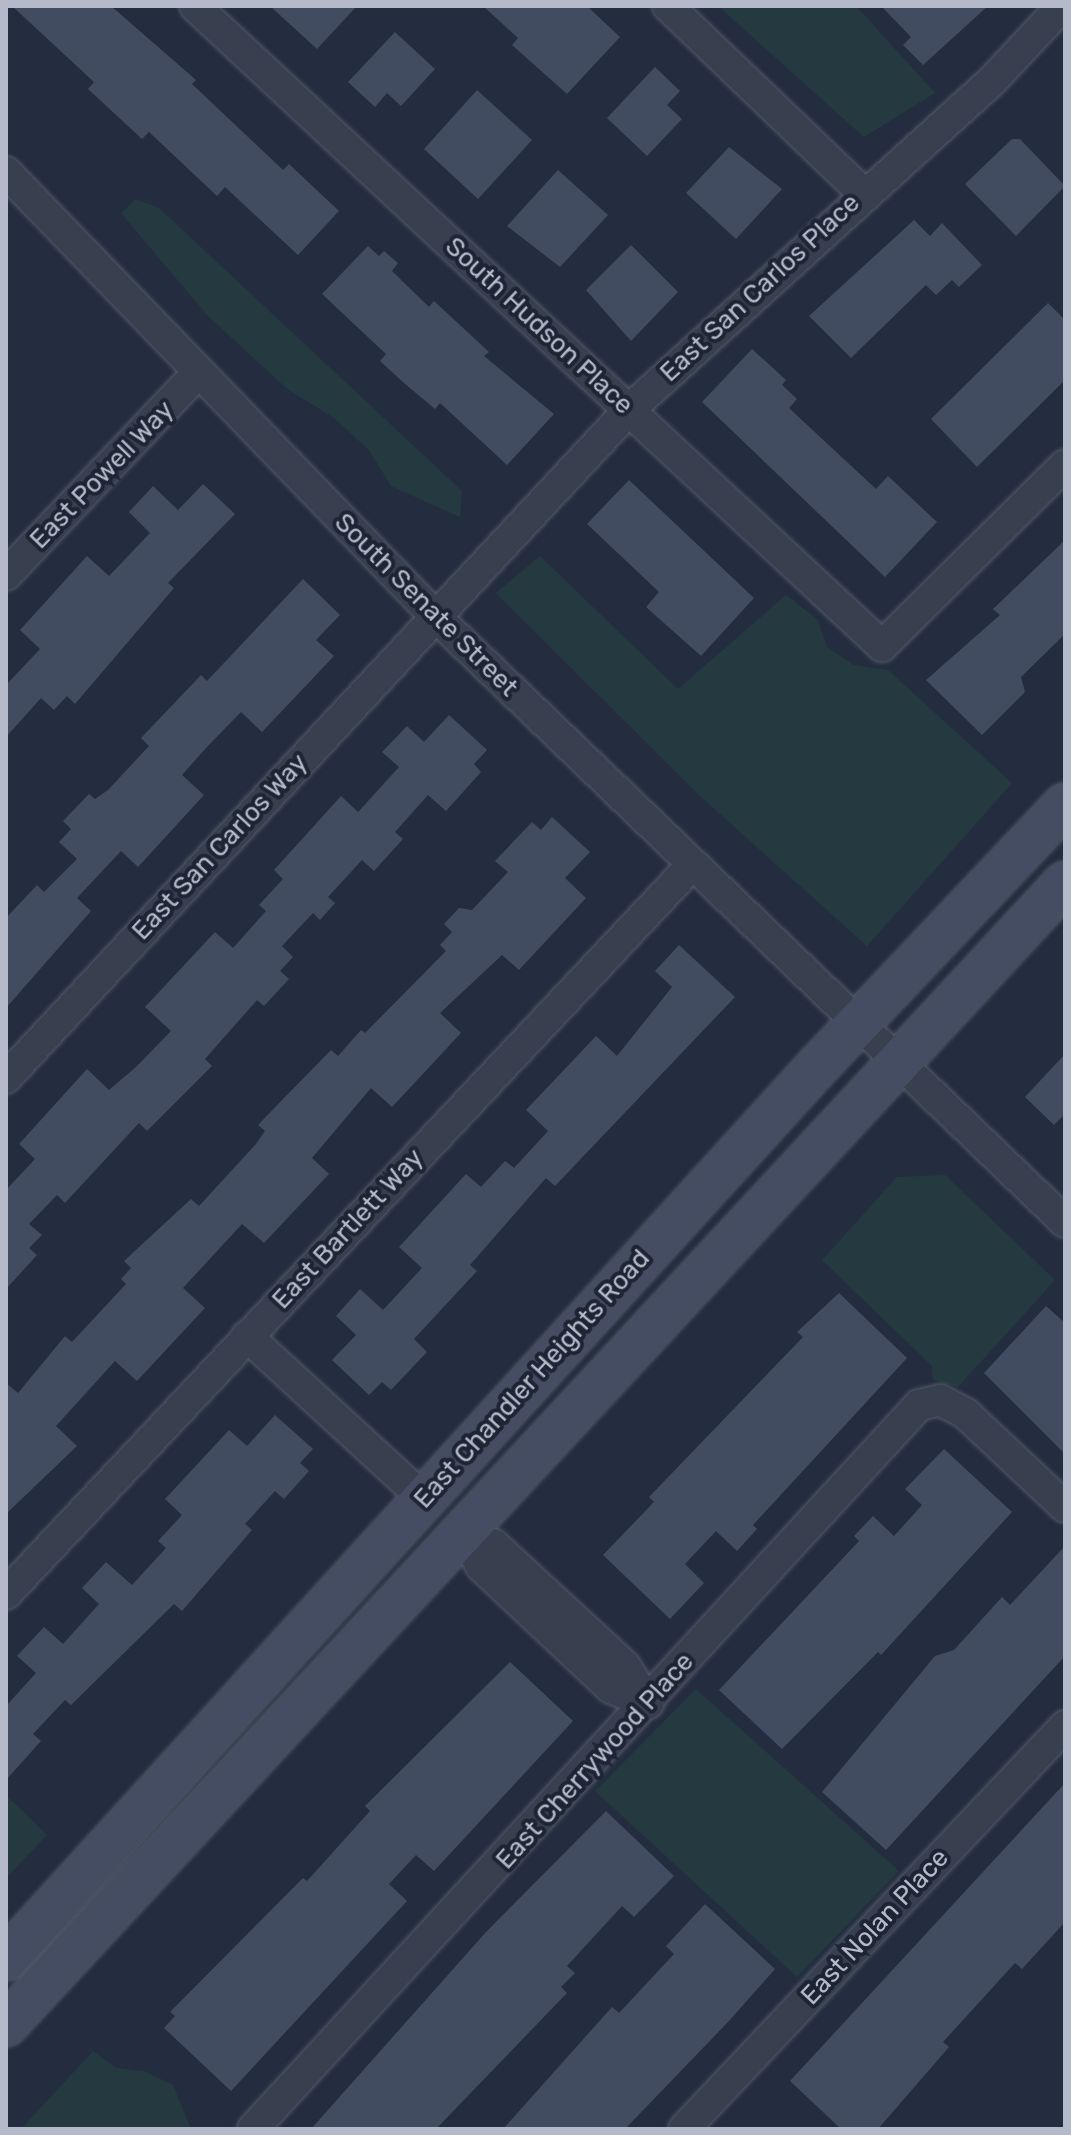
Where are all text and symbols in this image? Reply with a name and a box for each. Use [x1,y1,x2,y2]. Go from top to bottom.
street label: East San Carlos Place [654,188,866,388]
street label: South Hudson Place [439,231,639,421]
street label: East Powell Way [24,395,180,555]
street label: South Senate Street [328,507,524,703]
street label: East San Carlos Way [126,747,314,947]
street label: East Bartlett Way [266,1142,430,1316]
street label: East Chandler Heights Road [407,1243,657,1515]
street label: East Cherrywood Place [490,1646,700,1876]
street label: East Nolan Place [795,1843,955,2011]

